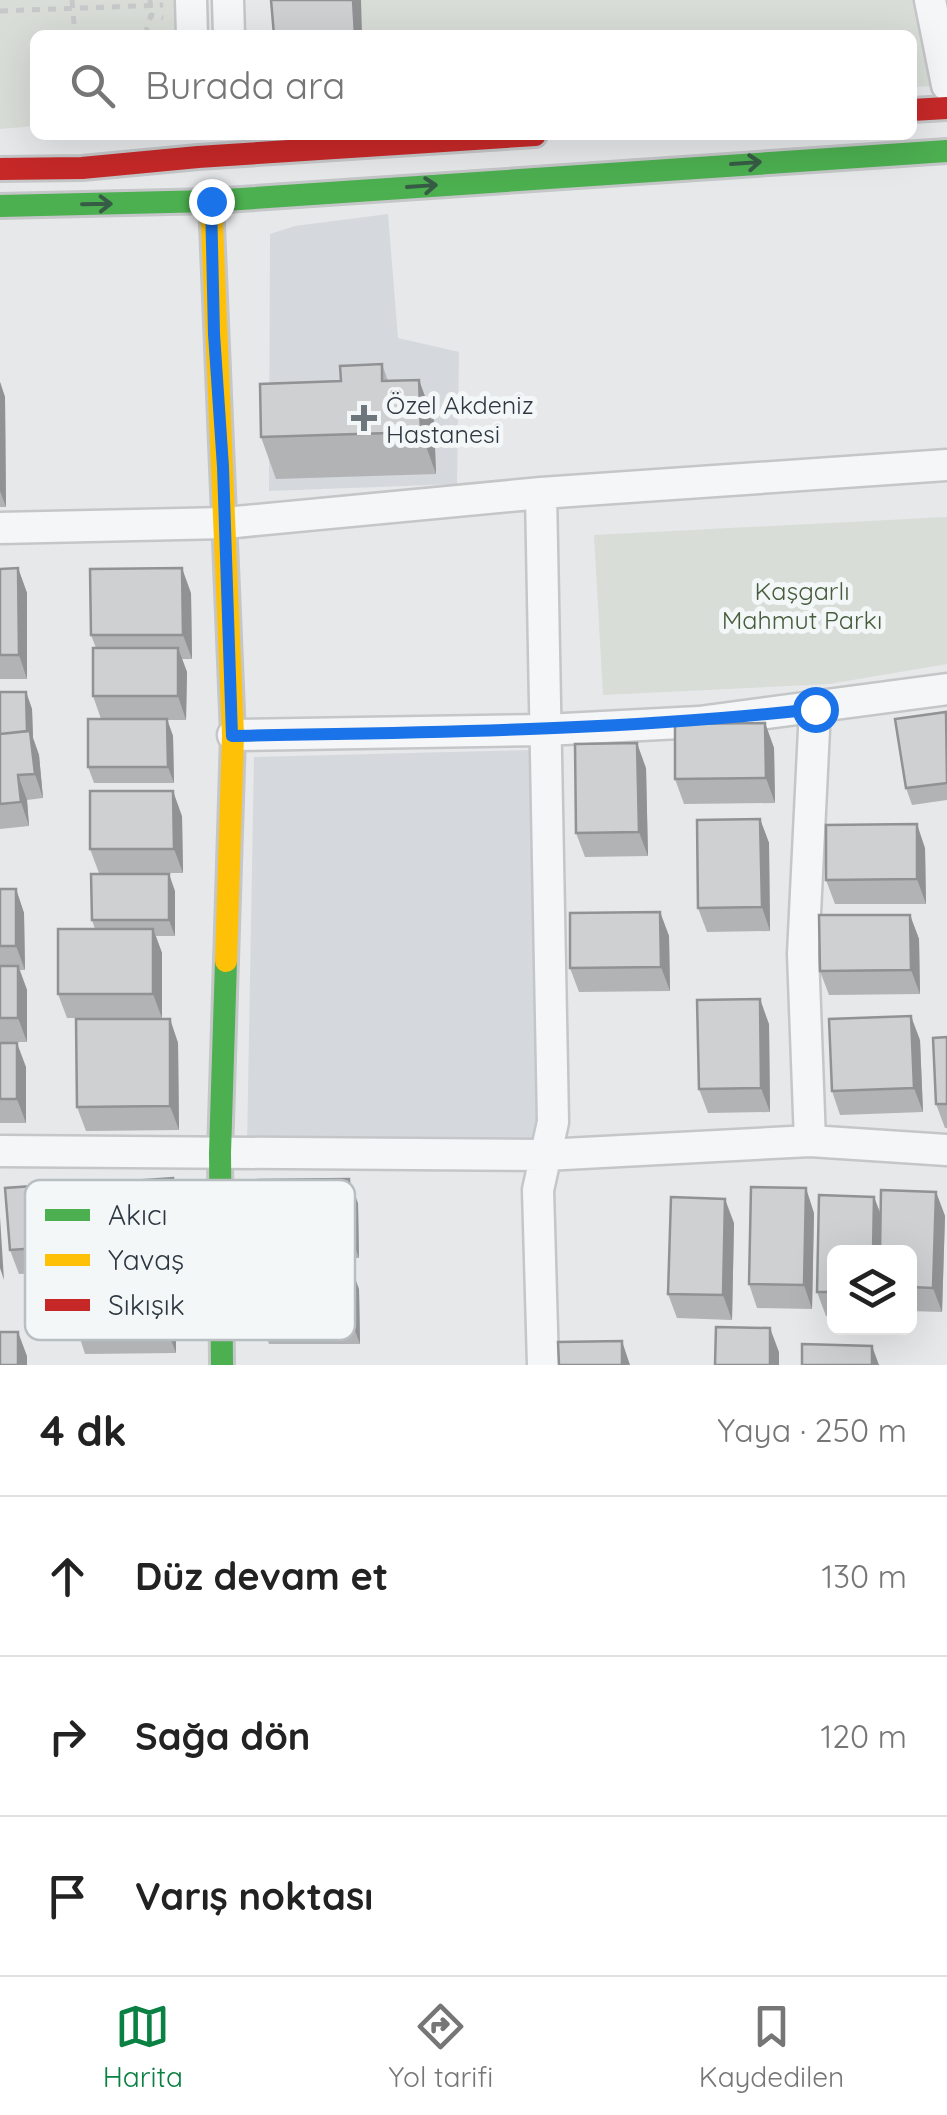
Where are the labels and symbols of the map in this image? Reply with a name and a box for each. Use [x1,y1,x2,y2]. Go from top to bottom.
one-way arrow [730,153,762,172]
one-way arrow [405,176,437,195]
route end [189,179,235,225]
one-way arrow [80,194,113,214]
place label: Özel Akdeniz Hastanesi [386,389,534,449]
marker: Özel Akdeniz Hastanesi [351,405,377,431]
park label: Kaşgarlı Mahmut Parkı [722,575,882,635]
route start [793,687,839,733]
legend [25,1180,355,1340]
text: Akıcı [108,1197,168,1232]
text: Yavaş [108,1242,184,1277]
text: Sıkışık [108,1287,185,1322]

